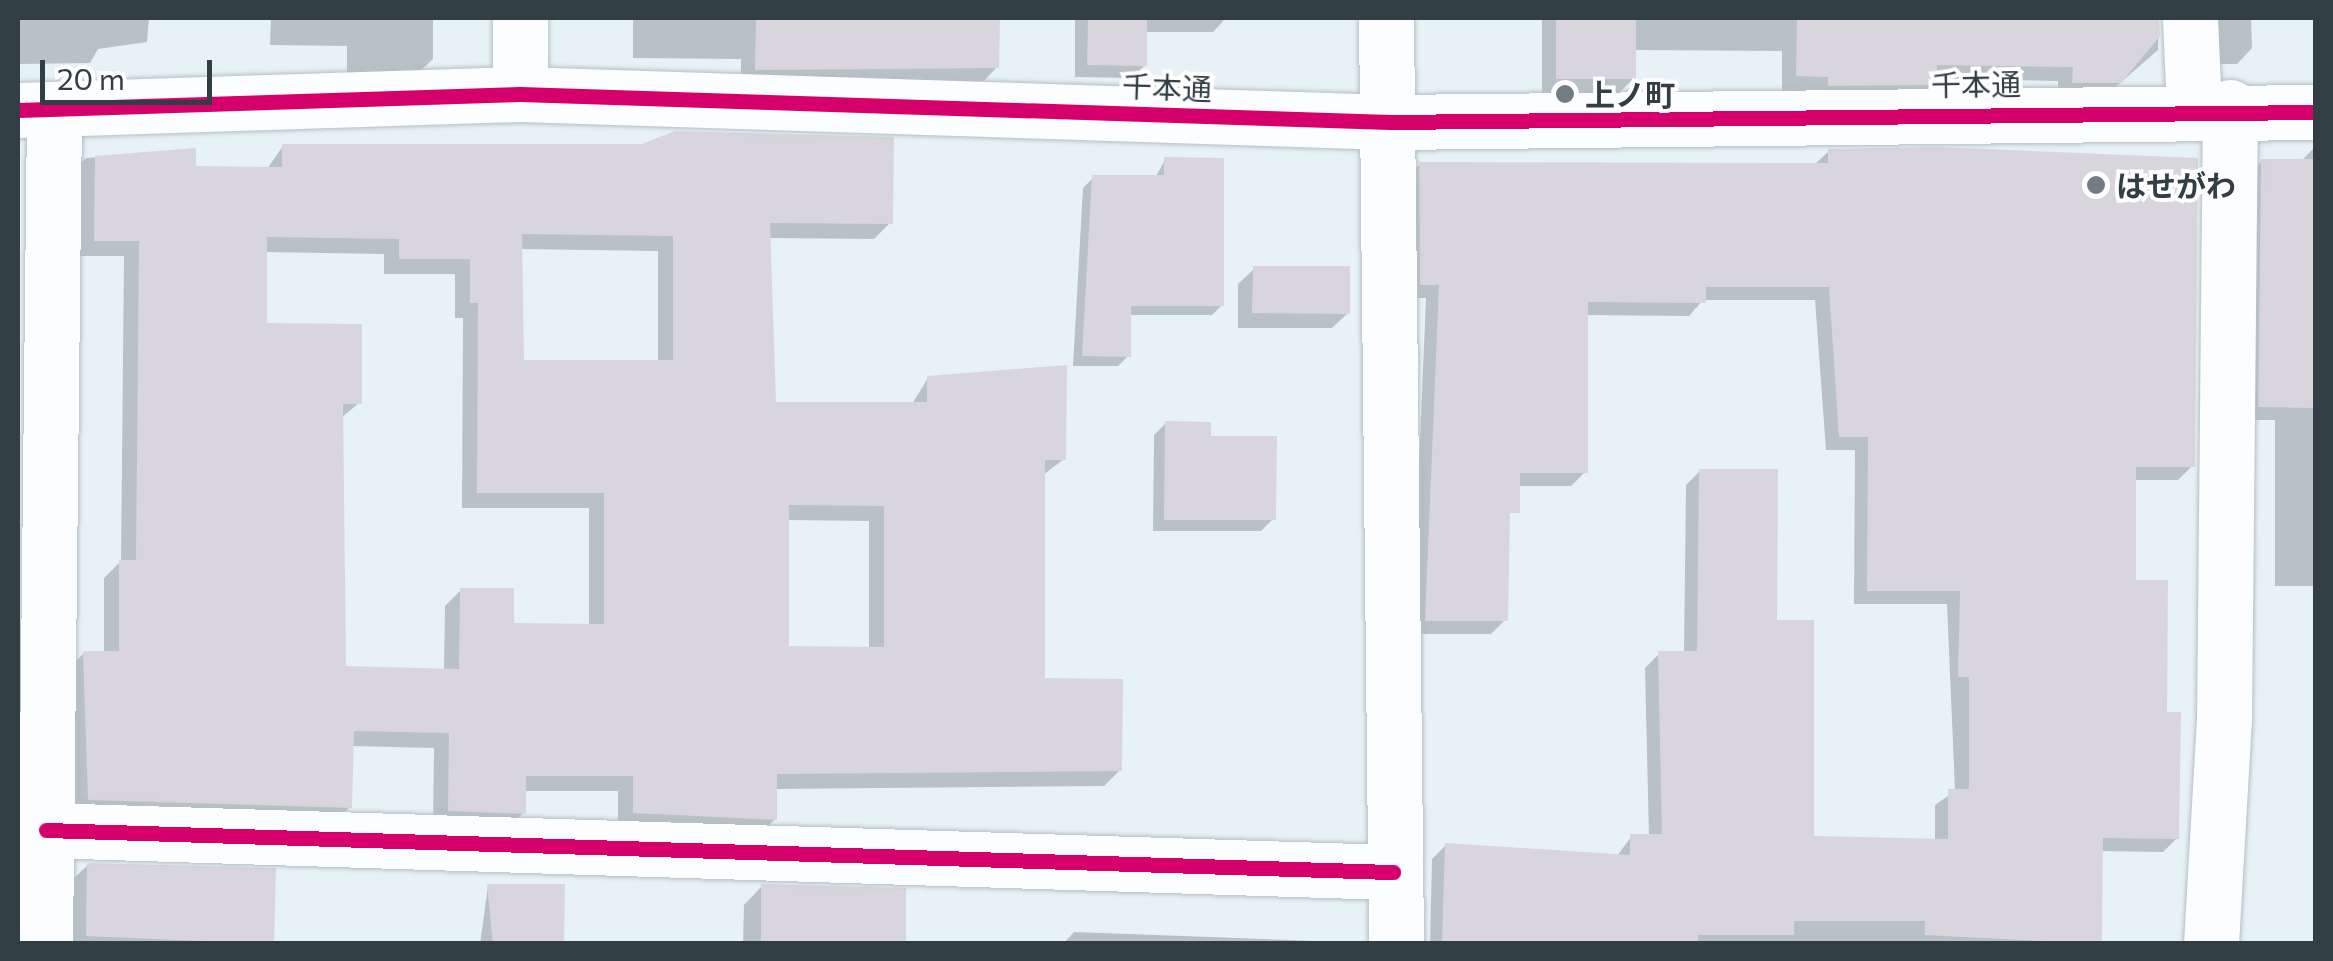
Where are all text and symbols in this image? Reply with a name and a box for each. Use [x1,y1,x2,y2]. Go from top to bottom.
scale bar [45,40,218,102]
text: 20 m [57,59,125,96]
street label: 千本通 [1931,65,2021,103]
street label: 千本通 [1121,67,1213,107]
place label: 上ノ町 [1585,76,1675,112]
marker: 上ノ町 [1554,83,1576,105]
place label: はせがわ [2116,167,2236,203]
marker: はせがわ [2085,174,2107,196]

